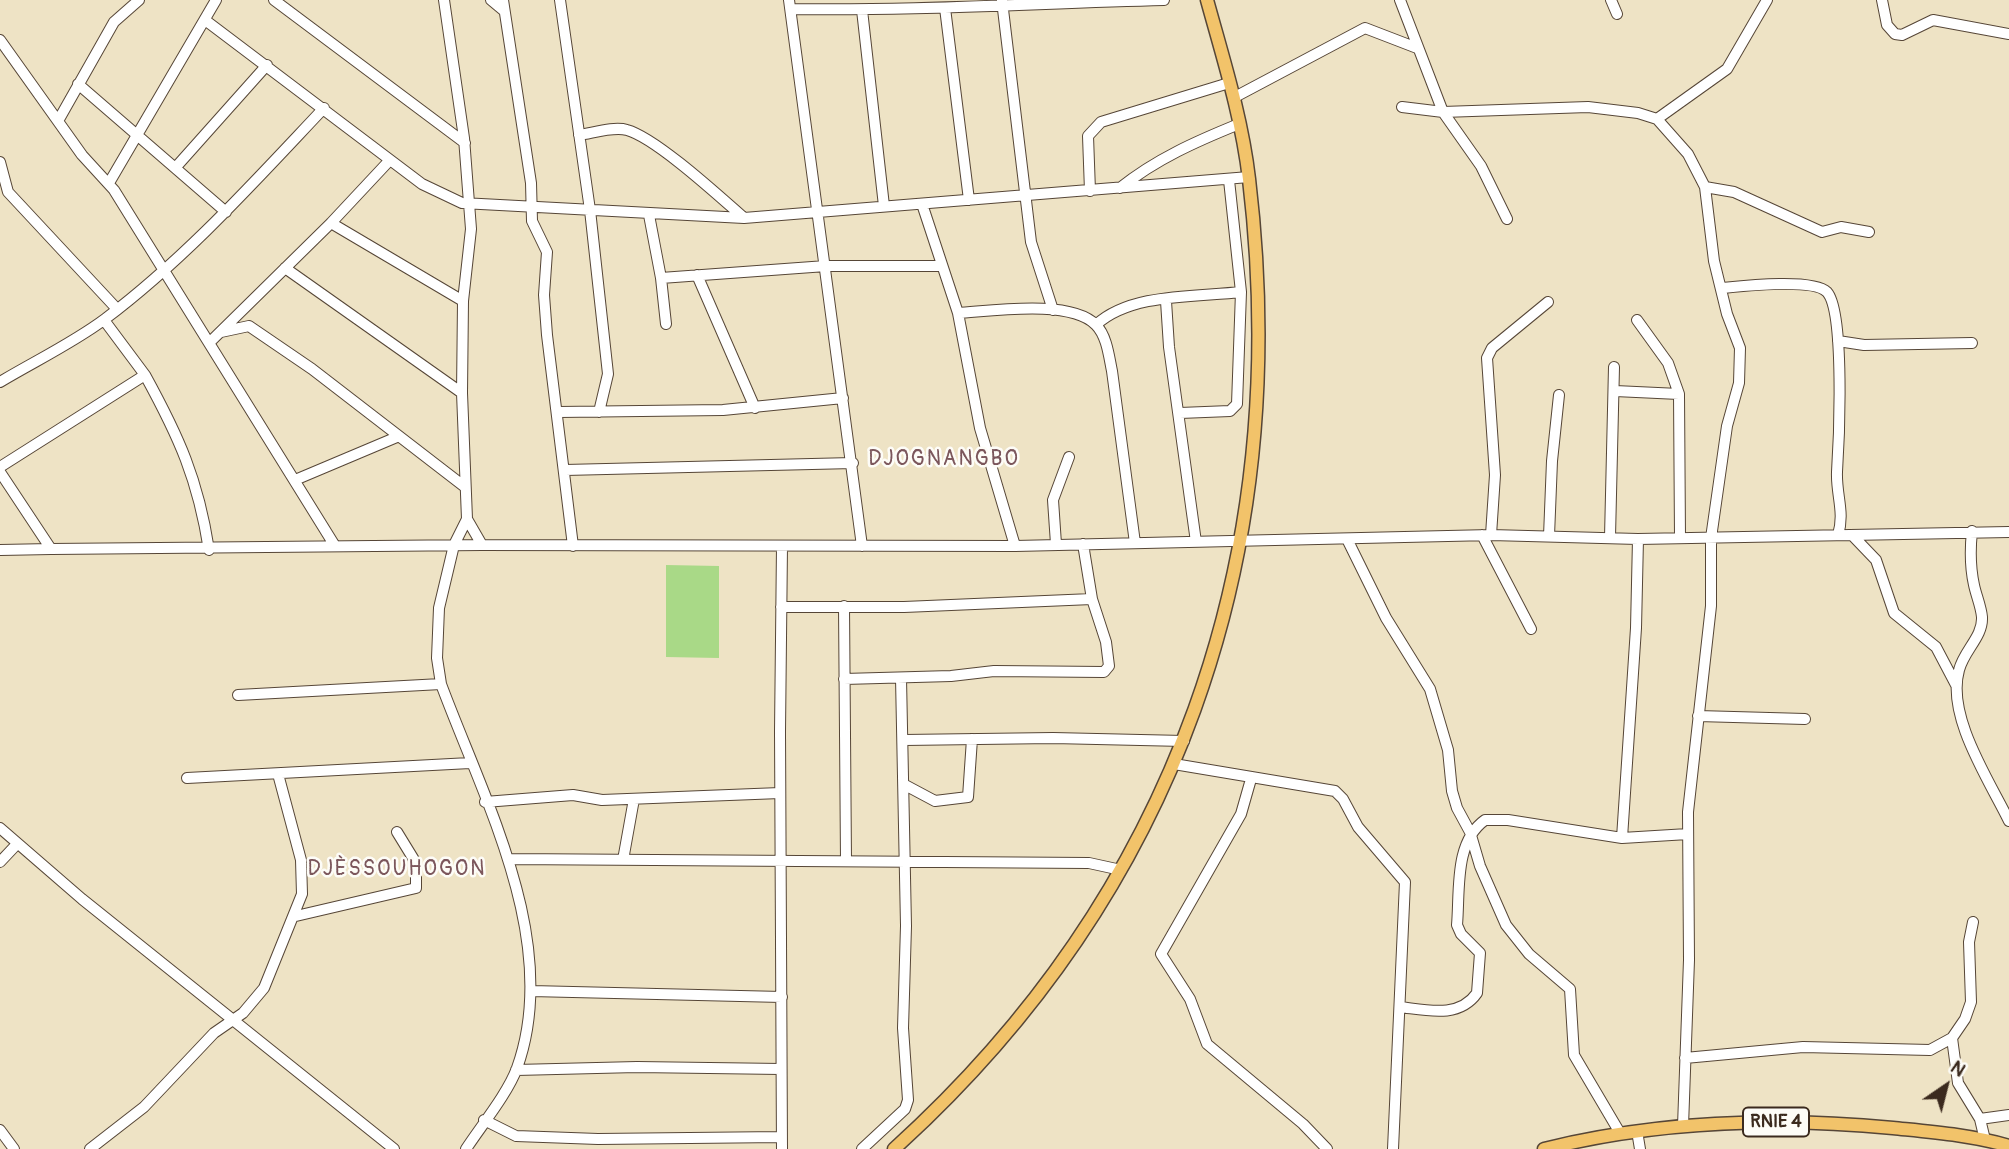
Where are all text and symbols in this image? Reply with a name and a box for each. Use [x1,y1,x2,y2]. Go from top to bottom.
district label: DJOGNANGBO [869,447,1019,473]
district label: DJÈSSOUHOGON [309,857,485,883]
north arrow [1911,1051,1981,1121]
text: N [1946,1055,1970,1082]
road number: RNIE 4 [1743,1107,1809,1136]

